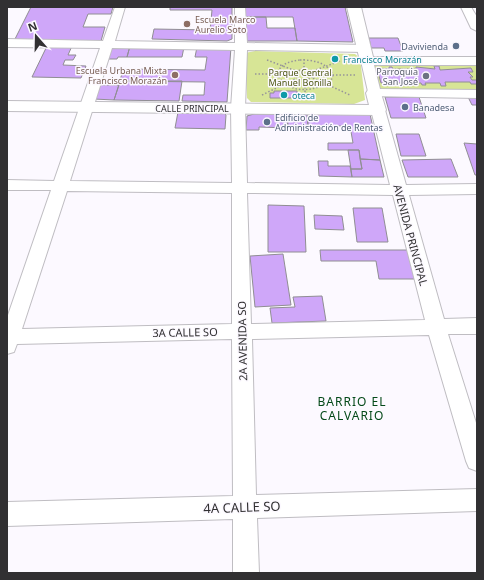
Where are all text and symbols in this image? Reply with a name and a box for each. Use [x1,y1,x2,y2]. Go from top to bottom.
place label: Escuela Marco Aurelio Soto [195,13,256,36]
north arrow [16,16,56,56]
text: N [26,18,39,35]
marker: Escuela Marco Aurelio Soto [182,19,192,29]
place label: Davivienda [401,40,448,53]
marker: Davivienda [451,41,461,51]
place label: Francisco Morazán [343,53,422,66]
marker: Francisco Morazán [330,54,340,64]
place label: Escuela Urbana Mixta Francisco Morazán [76,64,167,87]
place label: Parroquia San José [376,65,418,88]
park label: Parque Central Manuel Bonilla [268,66,332,89]
marker: Escuela Urbana Mixta Francisco Morazán [170,70,180,80]
marker: Parroquia San José [421,71,431,81]
place label: oteca [292,89,315,102]
marker: oteca [279,90,289,100]
place label: Banadesa [413,101,454,114]
street label: CALLE PRINCIPAL [155,102,229,115]
marker: Banadesa [400,102,410,112]
place label: Edificio de Administración de Rentas [275,111,383,134]
marker: Edificio de Administración de Rentas [262,117,272,127]
street label: AVENIDA PRINCIPAL [390,183,432,288]
street label: 2A AVENIDA SO [234,301,250,381]
street label: 3A CALLE SO [152,324,218,340]
district label: BARRIO EL CALVARIO [318,393,386,424]
street label: 4A CALLE SO [203,497,281,517]

